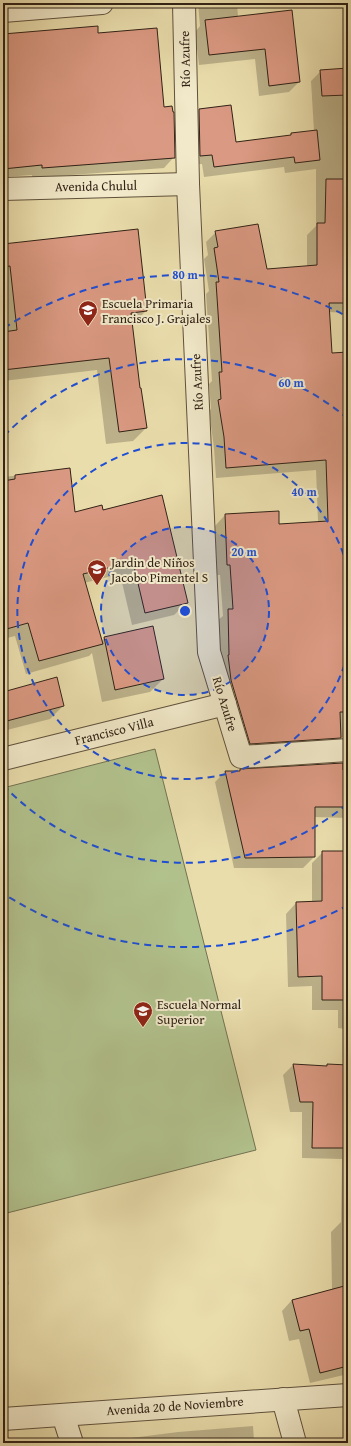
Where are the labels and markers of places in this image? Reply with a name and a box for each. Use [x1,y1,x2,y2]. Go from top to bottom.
place label: Escuela Primaria Francisco J. Grajales [102,294,211,328]
school or university icon: Escuela Primaria Francisco J. Grajales [77,299,99,327]
place label: Jardin de Niños Jacobo Pimentel S [109,553,208,587]
school or university icon: Jardin de Niños Jacobo Pimentel S [86,558,108,586]
centre of rings [178,604,192,618]
place label: Escuela Normal Superior [157,995,242,1029]
school or university icon: Escuela Normal Superior [132,1000,154,1028]

